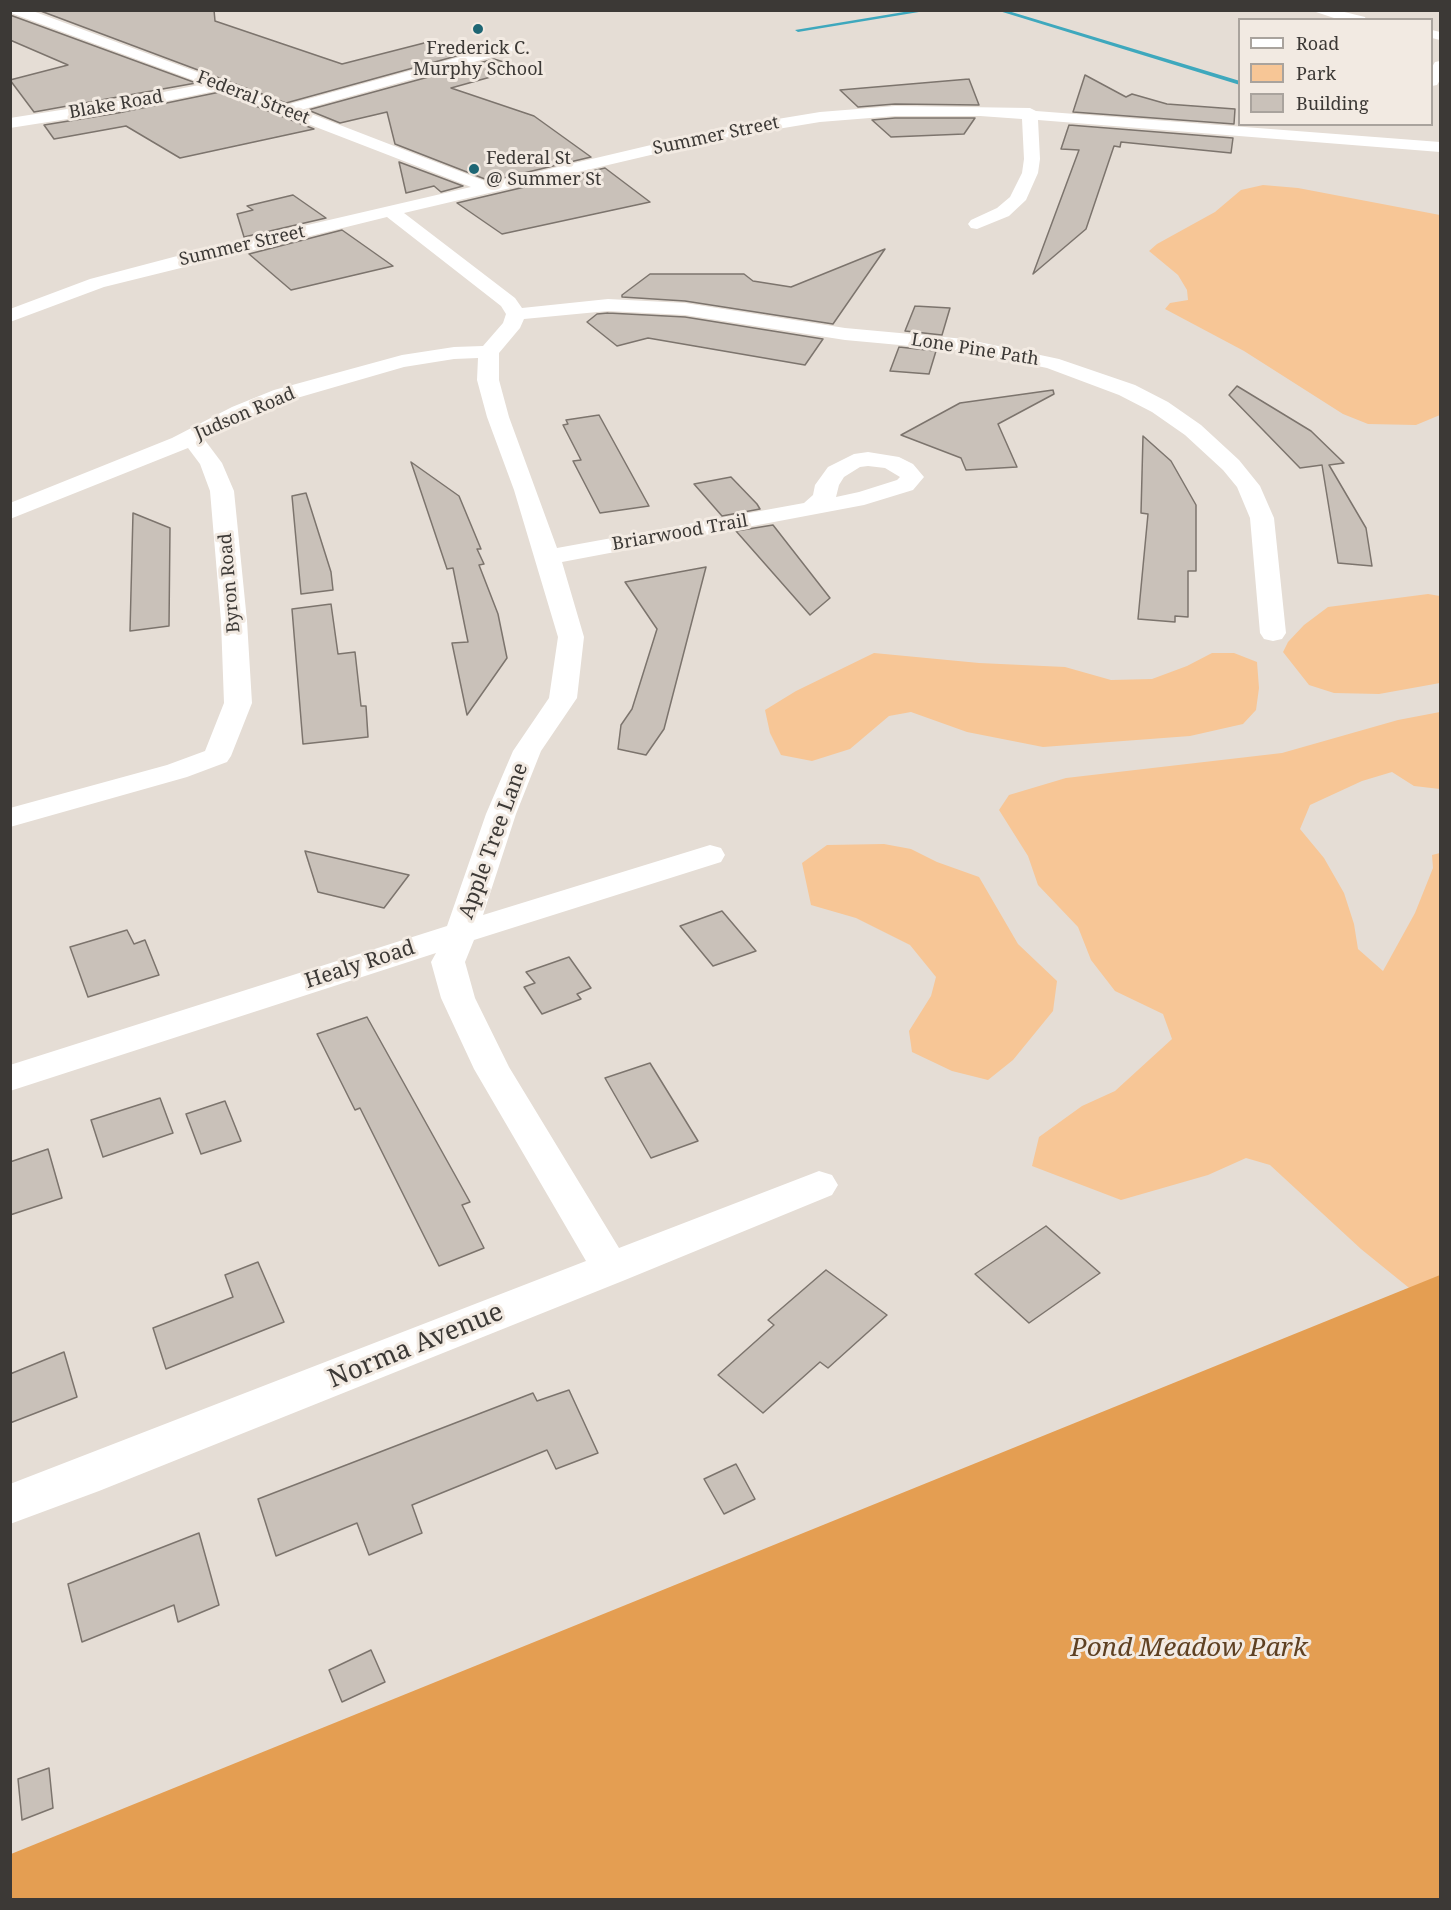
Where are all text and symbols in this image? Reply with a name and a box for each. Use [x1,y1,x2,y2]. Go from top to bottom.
legend [1238,18,1433,126]
marker: Frederick C. Murphy School [471,22,485,36]
text: Road [1296,31,1339,55]
place label: Frederick C. Murphy School [413,38,543,80]
text: Park [1296,61,1336,85]
street label: Federal Street [194,67,312,129]
street label: Blake Road [67,86,165,124]
text: Building [1296,91,1369,115]
street label: Summer Street [651,112,781,160]
place label: Federal St @ Summer St [486,148,601,190]
marker: Federal St @ Summer St [467,162,481,176]
street label: Summer Street [177,221,307,271]
street label: Lone Pine Path [910,329,1040,371]
street label: Judson Road [191,383,299,445]
street label: Briarwood Trail [611,510,749,556]
street label: Byron Road [215,532,245,634]
street label: Apple Tree Lane [454,760,534,922]
street label: Healy Road [302,935,418,995]
street label: Norma Avenue [324,1297,508,1395]
park label: Pond Meadow Park [1071,1633,1307,1665]

